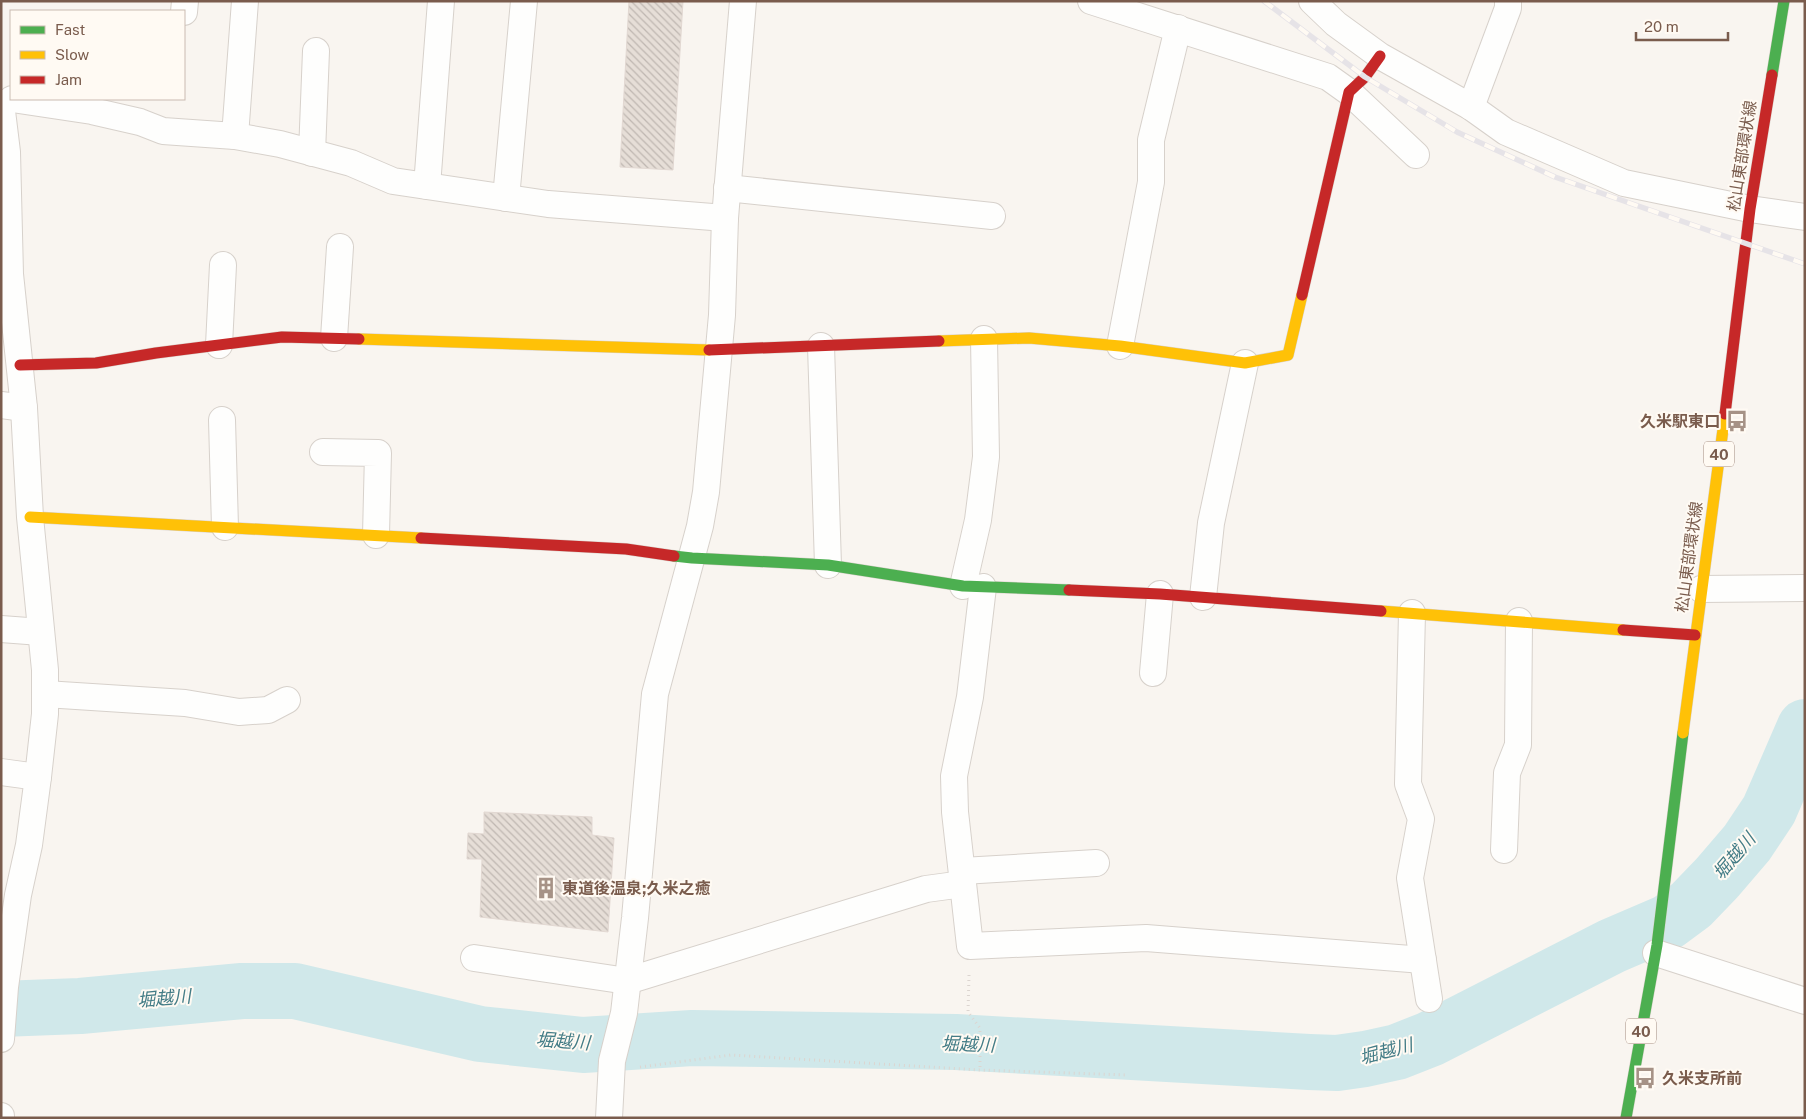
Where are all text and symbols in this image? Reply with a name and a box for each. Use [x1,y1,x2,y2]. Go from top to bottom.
legend [10,10,185,100]
scale bar [1636,10,1728,42]
text: 20 m [1644,18,1679,35]
text: Fast [55,21,85,38]
text: Slow [55,46,90,63]
text: Jam [55,71,82,88]
street label: 松山東部環状線 [1724,99,1760,213]
bus stop icon: 久米駅東口 [1724,408,1750,434]
place label: 久米駅東口 [1640,412,1720,431]
road number: 40 [1704,442,1734,466]
street label: 松山東部環状線 [1672,500,1706,614]
water label: 堀越川 [1709,827,1761,883]
building icon: 東道後温泉;久米之癒 [533,875,559,901]
place label: 東道後温泉;久米之癒 [562,879,710,898]
water label: 堀越川 [136,985,194,1011]
road number: 40 [1626,1018,1656,1044]
water label: 堀越川 [535,1029,593,1053]
water label: 堀越川 [941,1033,997,1056]
water label: 堀越川 [1357,1033,1417,1068]
bus stop icon: 久米支所前 [1632,1065,1658,1091]
place label: 久米支所前 [1662,1069,1742,1088]

